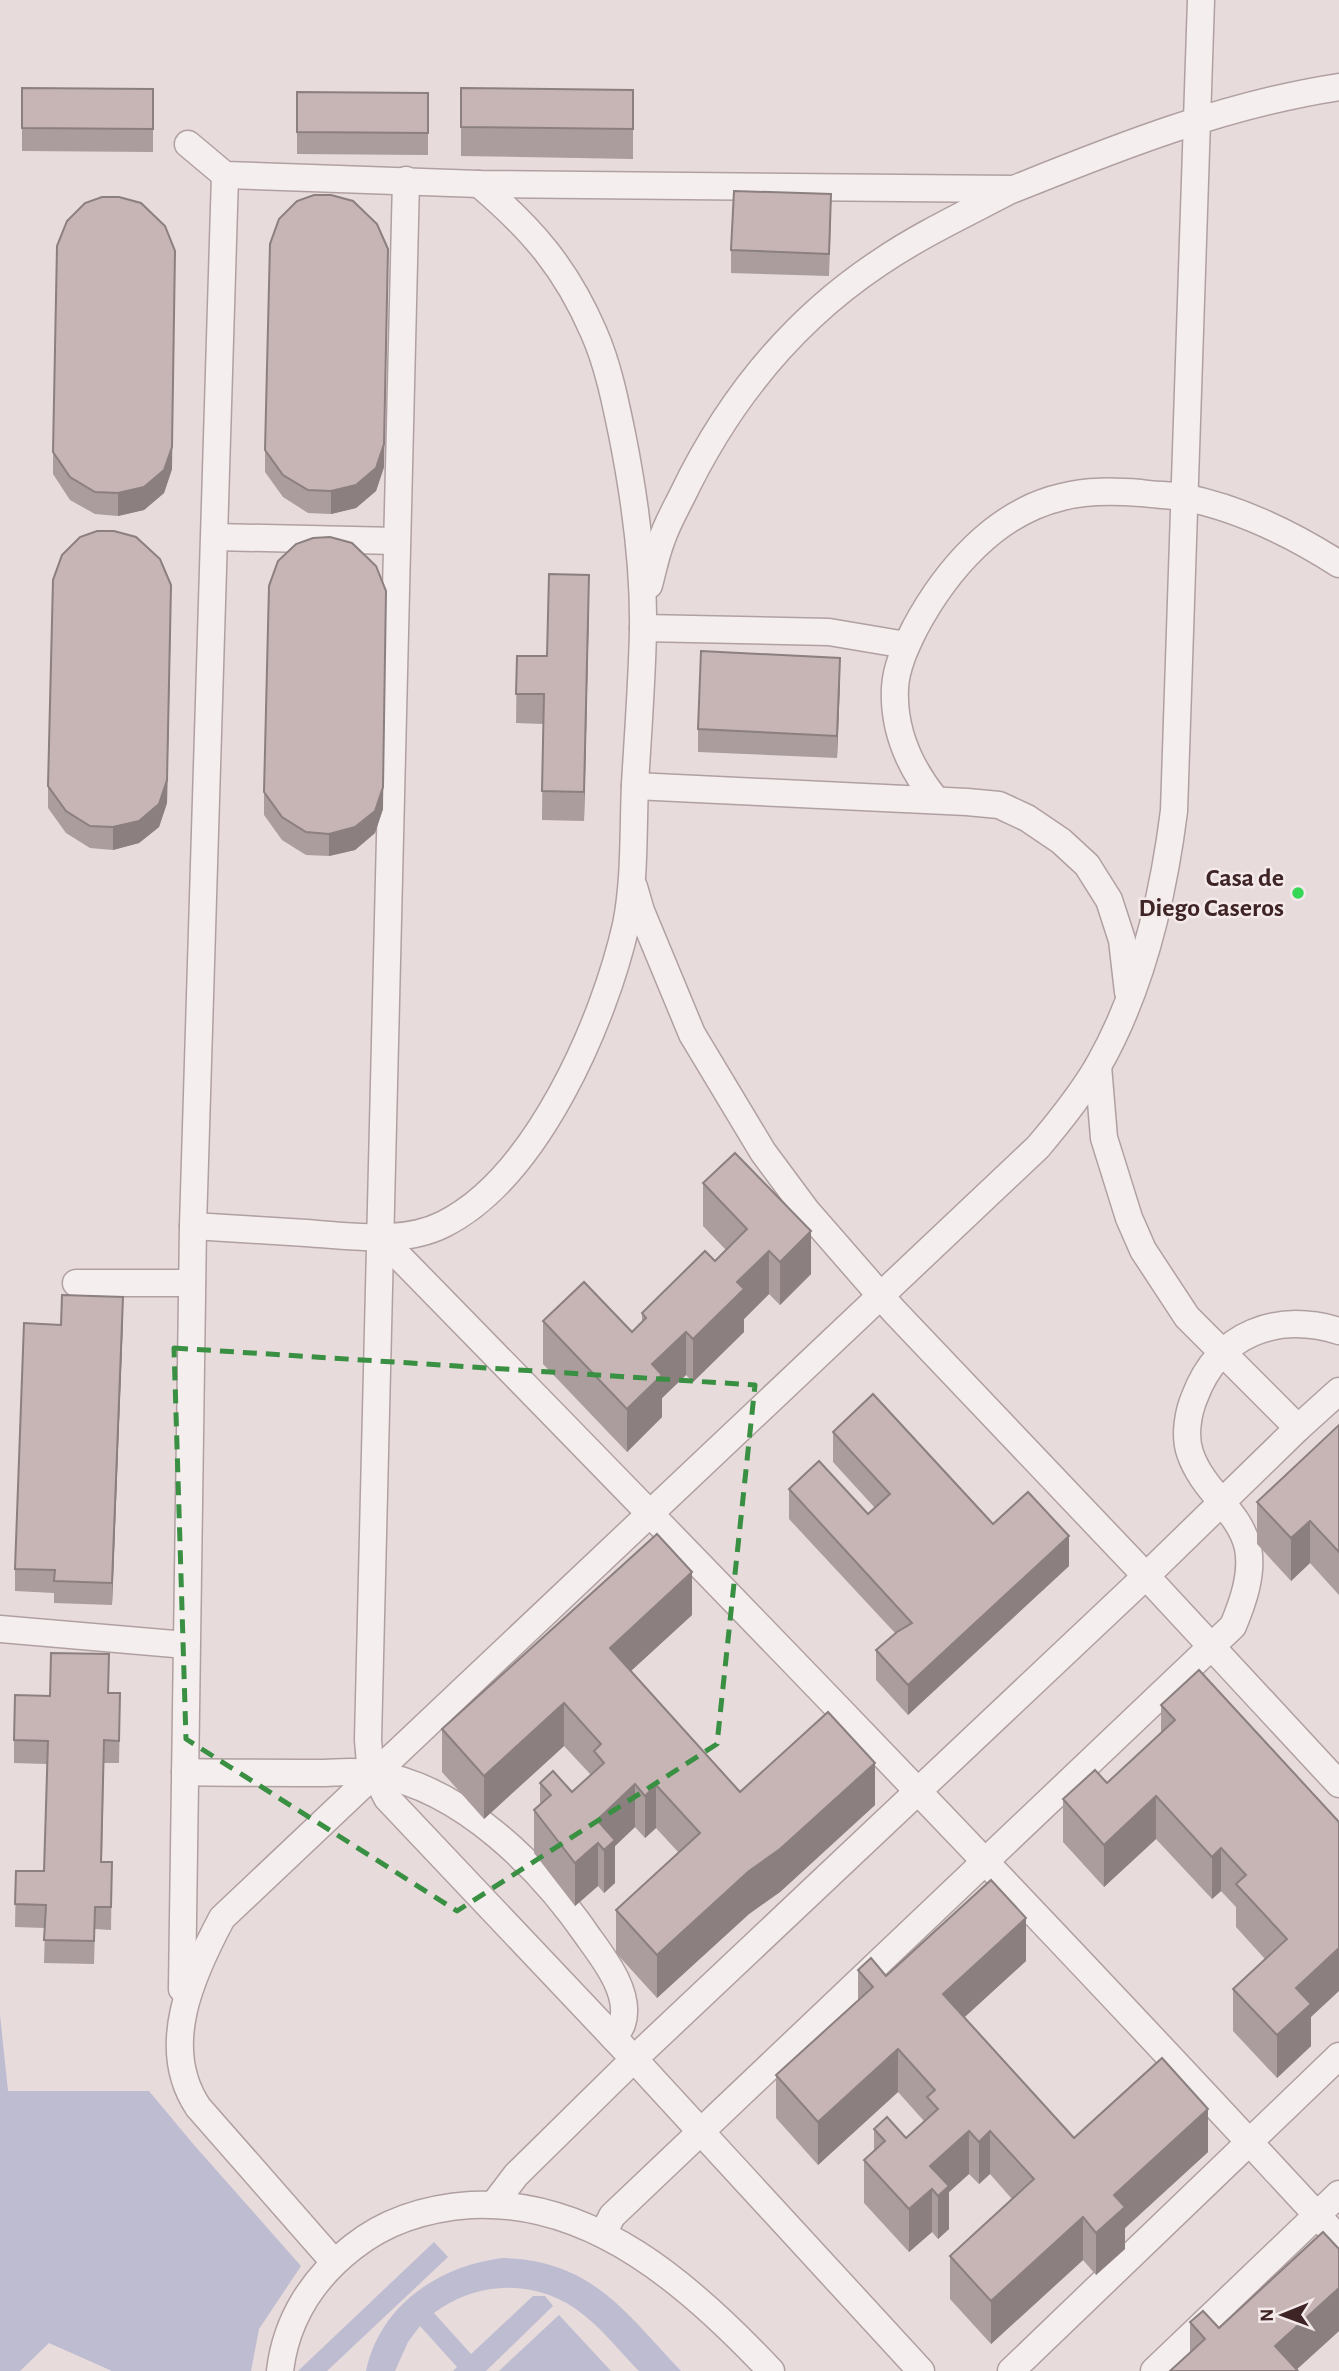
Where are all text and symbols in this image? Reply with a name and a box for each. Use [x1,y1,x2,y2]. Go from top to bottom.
place label: Casa de Diego Caseros [1138,865,1284,921]
marker: Casa de Diego Caseros [1290,885,1306,901]
north arrow [1248,2280,1318,2350]
text: N [1258,2308,1277,2322]

